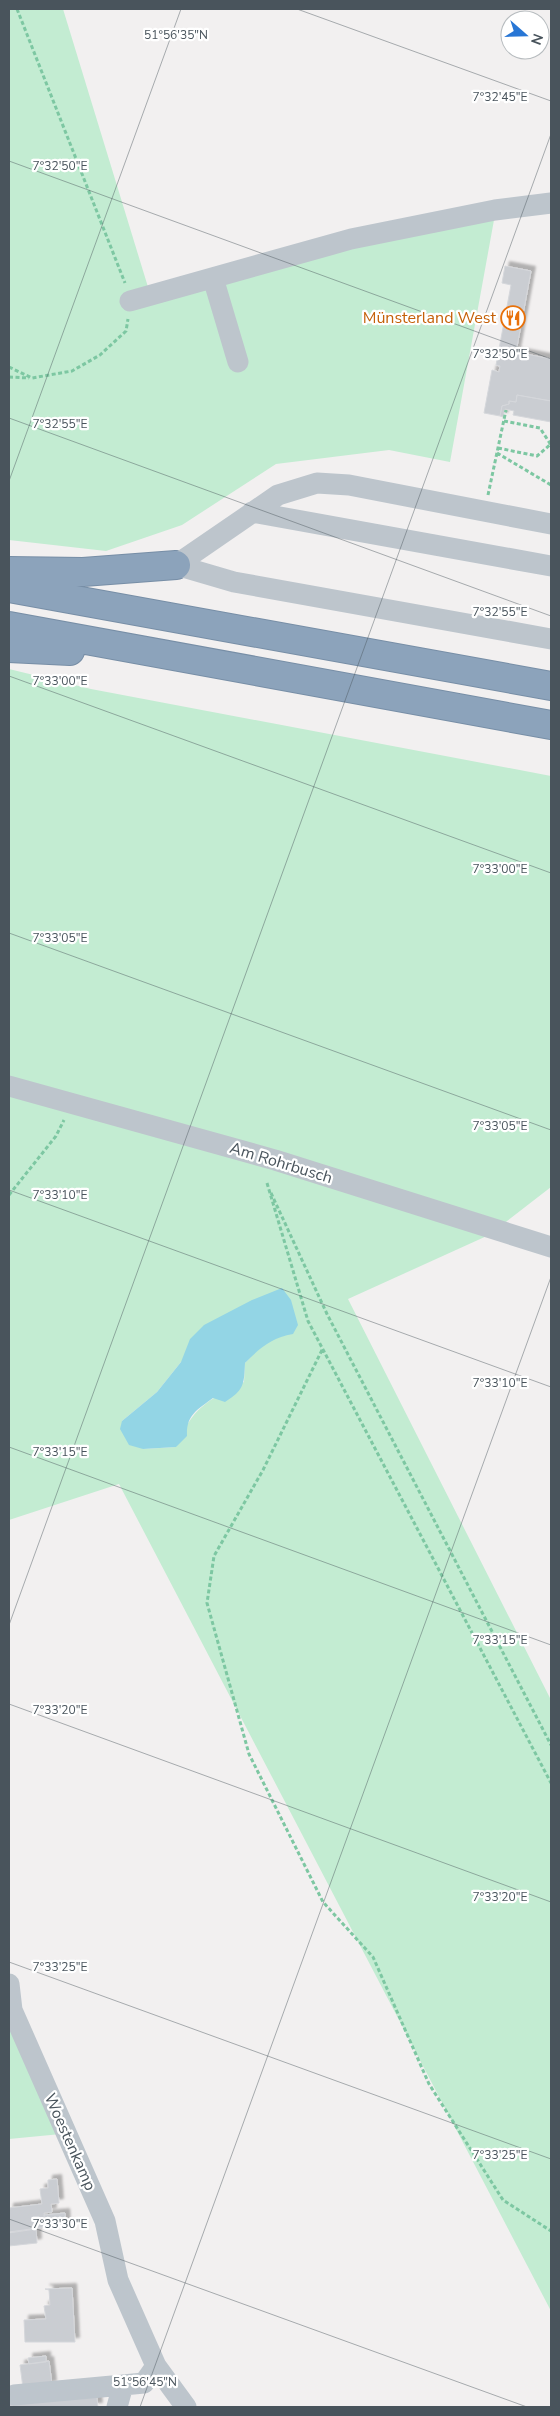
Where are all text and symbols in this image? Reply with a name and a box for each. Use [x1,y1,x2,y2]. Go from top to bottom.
north arrow [500,10,550,60]
text: 51°56'35"N [144,27,208,43]
text: N [526,31,547,47]
text: 7°32'45"E [473,89,527,105]
text: 7°32'50"E [33,158,87,174]
restaurant icon: Münsterland West [500,305,526,331]
place label: Münsterland West [363,307,496,329]
text: 7°32'50"E [473,346,527,362]
text: 7°32'55"E [33,416,87,432]
text: 7°32'55"E [473,604,527,620]
text: 7°33'00"E [33,673,87,689]
text: 7°33'00"E [473,861,527,877]
text: 7°33'05"E [33,930,87,946]
text: 7°33'05"E [473,1118,527,1134]
street label: Am Rohrbusch [227,1137,335,1189]
text: 7°33'10"E [33,1187,87,1203]
text: 7°33'10"E [473,1375,527,1391]
text: 7°33'15"E [33,1444,87,1460]
text: 7°33'15"E [473,1632,527,1648]
text: 7°33'20"E [33,1702,87,1718]
text: 7°33'20"E [473,1889,527,1905]
text: 7°33'25"E [33,1959,87,1975]
street label: Woestenkamp [39,2090,101,2194]
text: 7°33'25"E [473,2147,527,2163]
text: 7°33'30"E [33,2216,87,2232]
text: 51°56'45"N [113,2374,177,2390]

